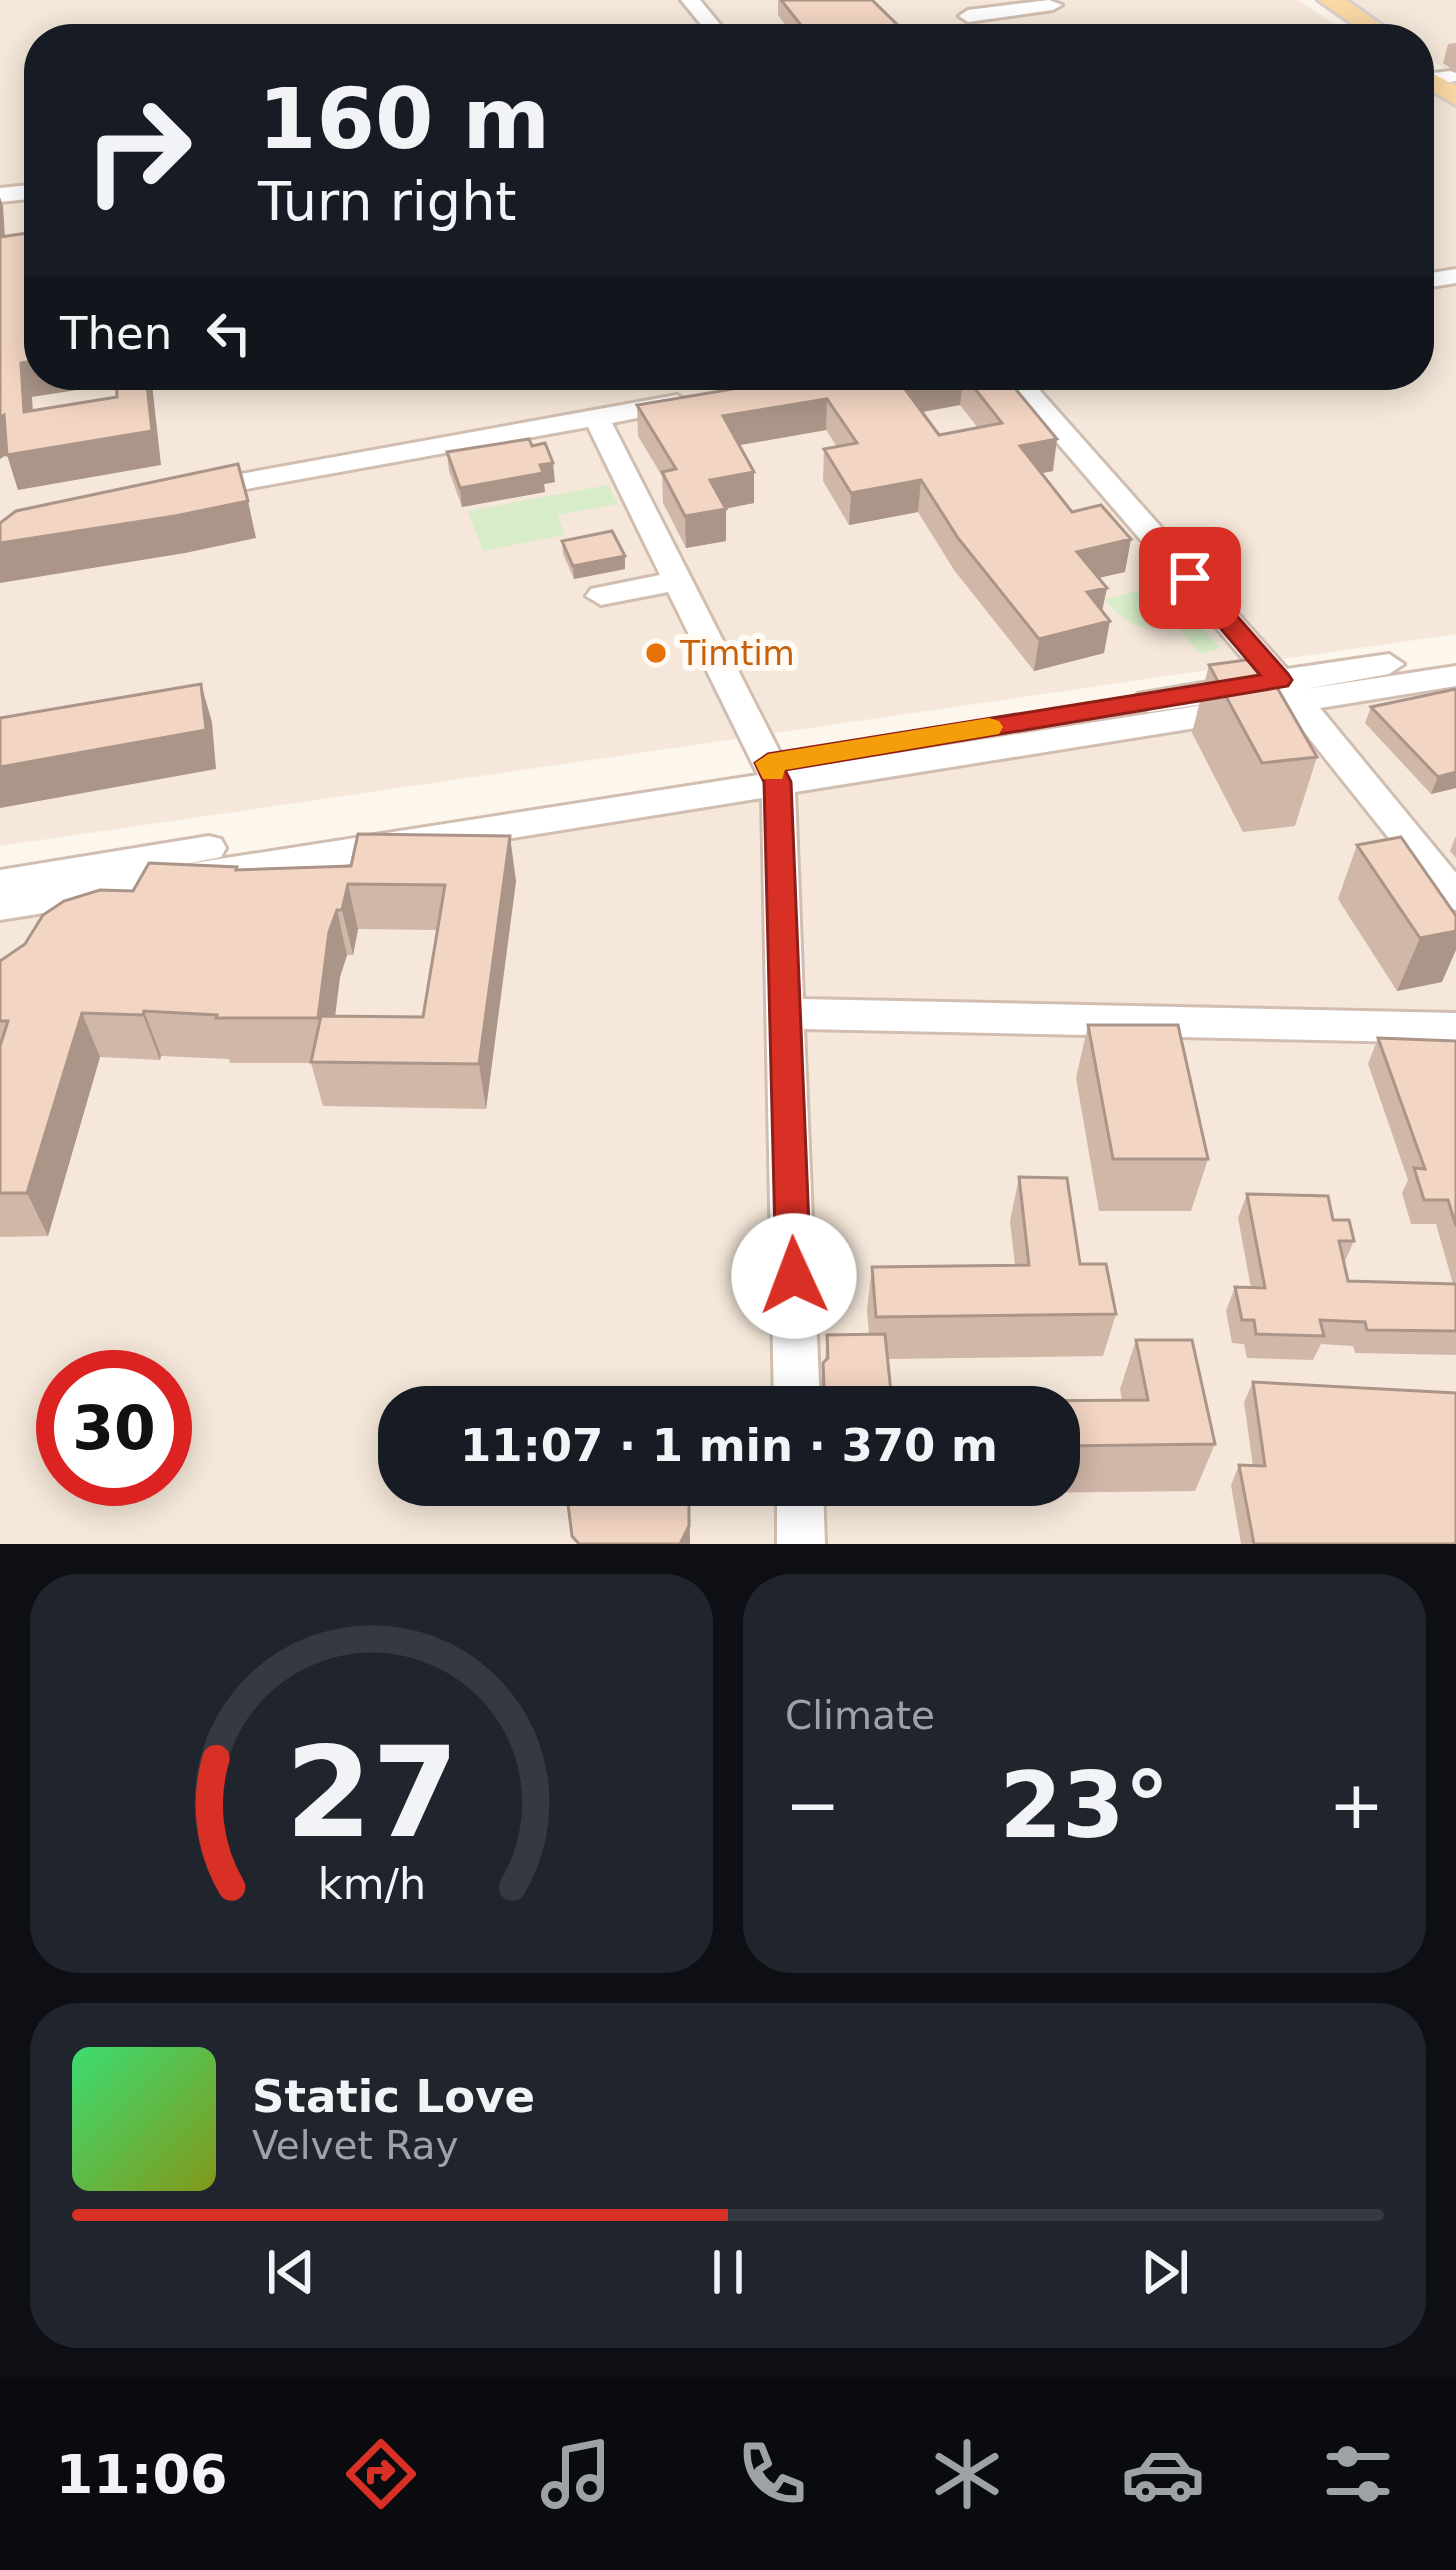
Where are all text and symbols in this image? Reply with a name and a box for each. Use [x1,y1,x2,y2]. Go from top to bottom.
text: 160 m [258,70,550,168]
icon: right [60,72,216,228]
text: Turn right [258,170,517,233]
icon: left [196,300,262,366]
text: Then [60,307,172,360]
pin [1139,527,1241,629]
icon: arrive [1157,545,1223,611]
place label: Timtim [679,634,795,673]
marker: Timtim [643,640,669,666]
position arrow [731,1213,857,1339]
speed limit sign: 30 [36,1350,192,1506]
text: 11:07 · 1 min · 370 m [460,1419,998,1472]
text: Climate [785,1693,935,1738]
text: 27 [285,1720,458,1865]
text: 23° [999,1753,1170,1858]
text: − [785,1767,840,1844]
text: + [1329,1767,1384,1844]
text: km/h [317,1858,426,1908]
text: Static Love [252,2070,535,2123]
text: Velvet Ray [252,2123,458,2168]
icon: previous [258,2239,324,2305]
icon: pause [695,2239,761,2305]
icon: next [1132,2239,1198,2305]
icon: directions [339,2432,423,2516]
icon: music [534,2432,618,2516]
icon: phone [730,2432,814,2516]
icon: climate [925,2432,1009,2516]
icon: car [1121,2432,1205,2516]
icon: filters [1316,2432,1400,2516]
text: 11:06 [56,2443,228,2506]

